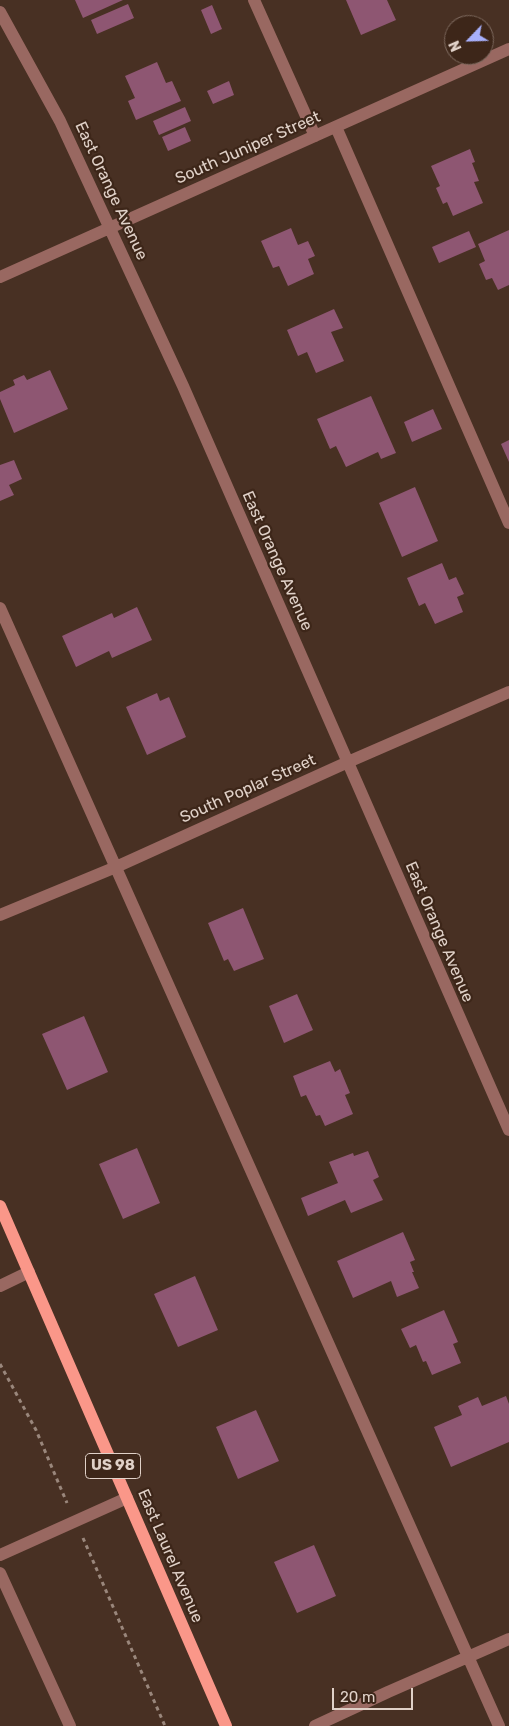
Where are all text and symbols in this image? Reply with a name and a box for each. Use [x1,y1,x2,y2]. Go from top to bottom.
north arrow [444,15,494,65]
text: N [446,38,466,54]
street label: South Juniper Street [173,107,323,189]
street label: East Orange Avenue [70,119,152,263]
street label: East Orange Avenue [238,488,316,634]
street label: South Poplar Street [177,750,319,828]
street label: East Orange Avenue [401,859,477,1005]
road number: US 98 [86,1454,140,1478]
street label: East Laurel Avenue [133,1486,207,1626]
scale bar [334,1678,415,1710]
text: 20 m [340,1688,375,1706]

